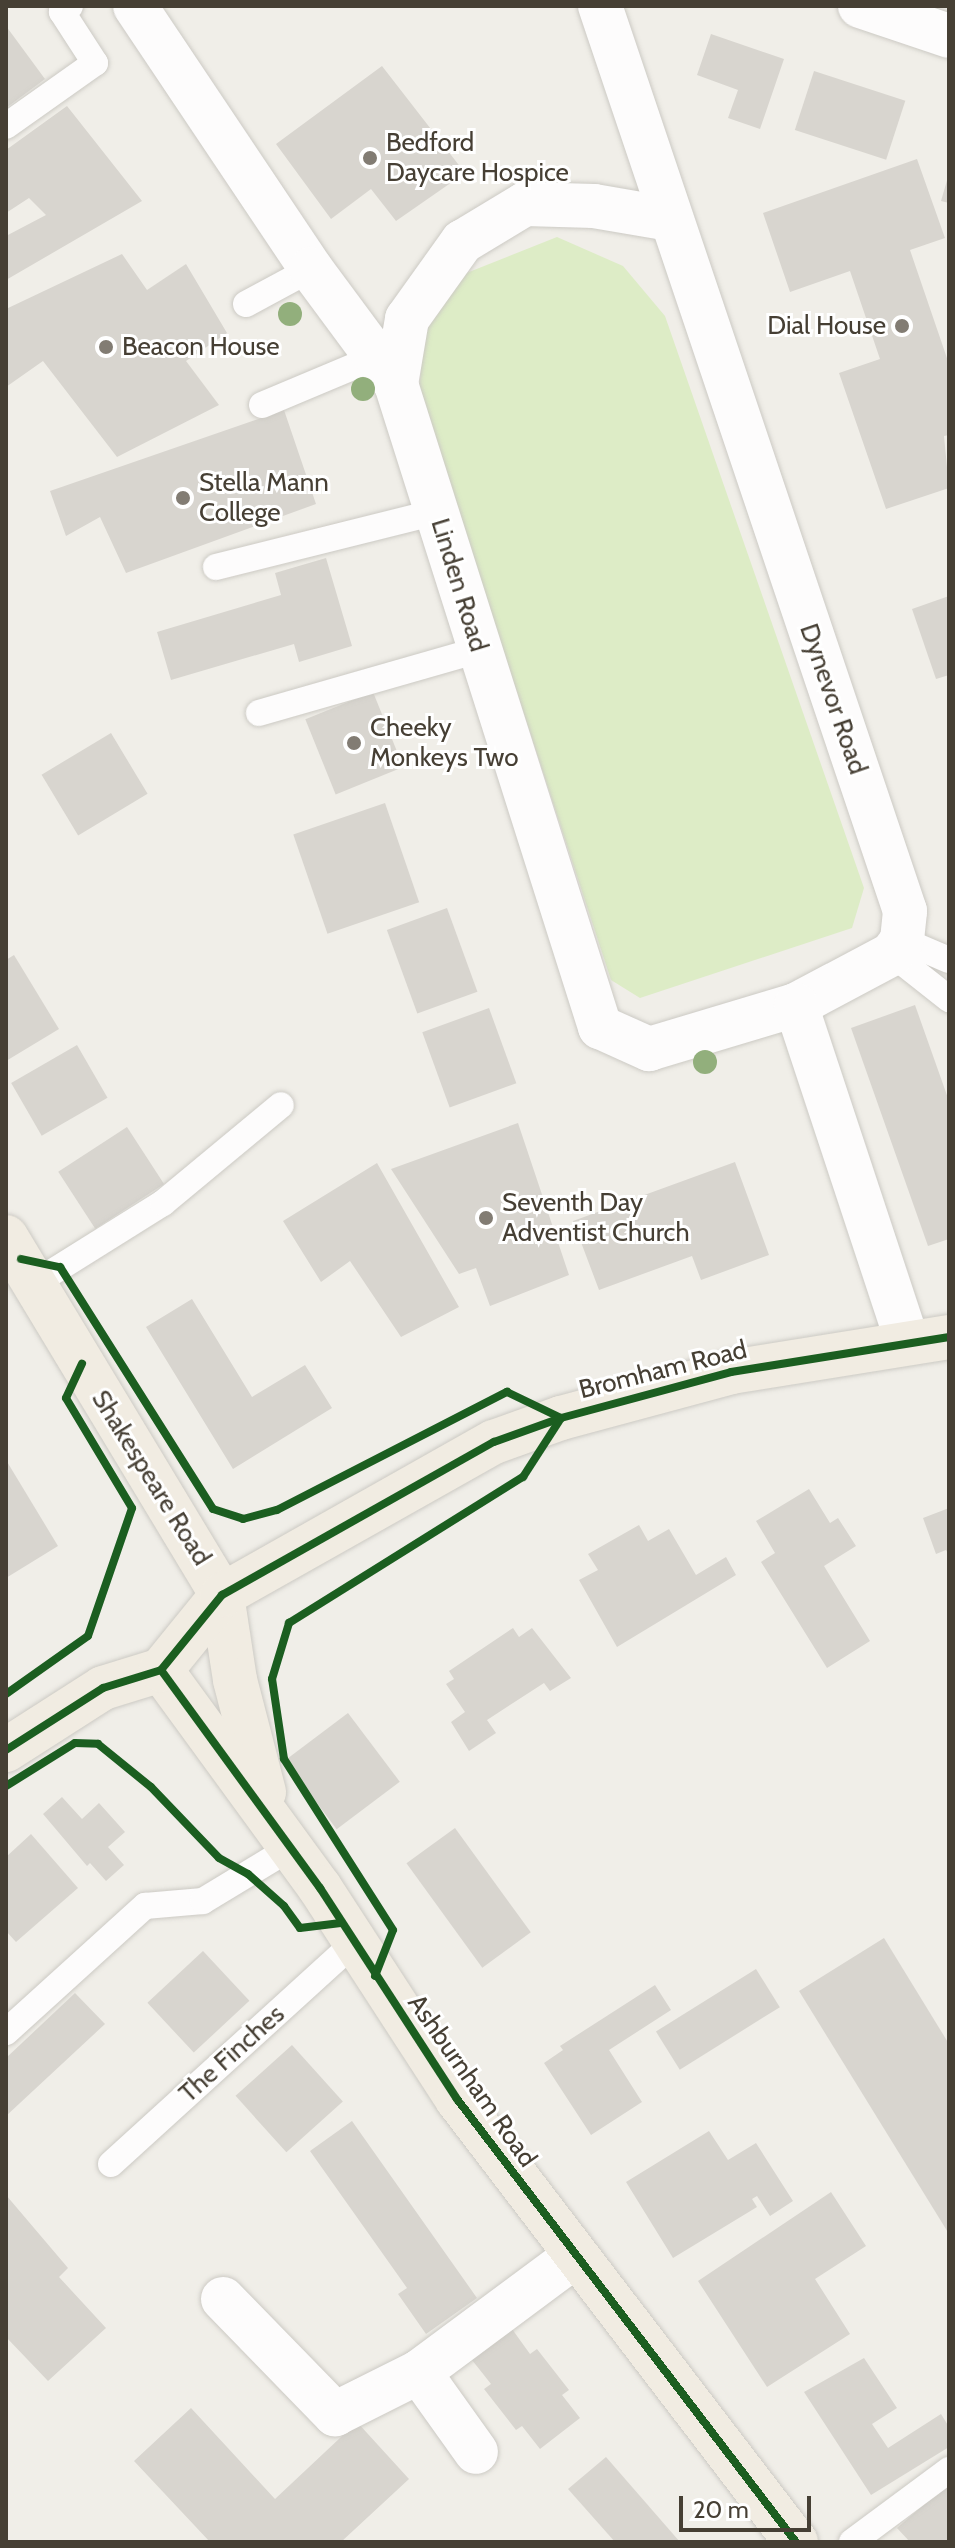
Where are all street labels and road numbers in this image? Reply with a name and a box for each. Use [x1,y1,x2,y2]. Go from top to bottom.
street label: Linden Road [424,515,494,655]
street label: Dynevor Road [793,620,873,778]
street label: Bromham Road [576,1334,750,1406]
street label: Shakespeare Road [85,1385,217,1571]
street label: Ashburnham Road [401,1989,543,2173]
street label: The Finches [173,1999,291,2109]

